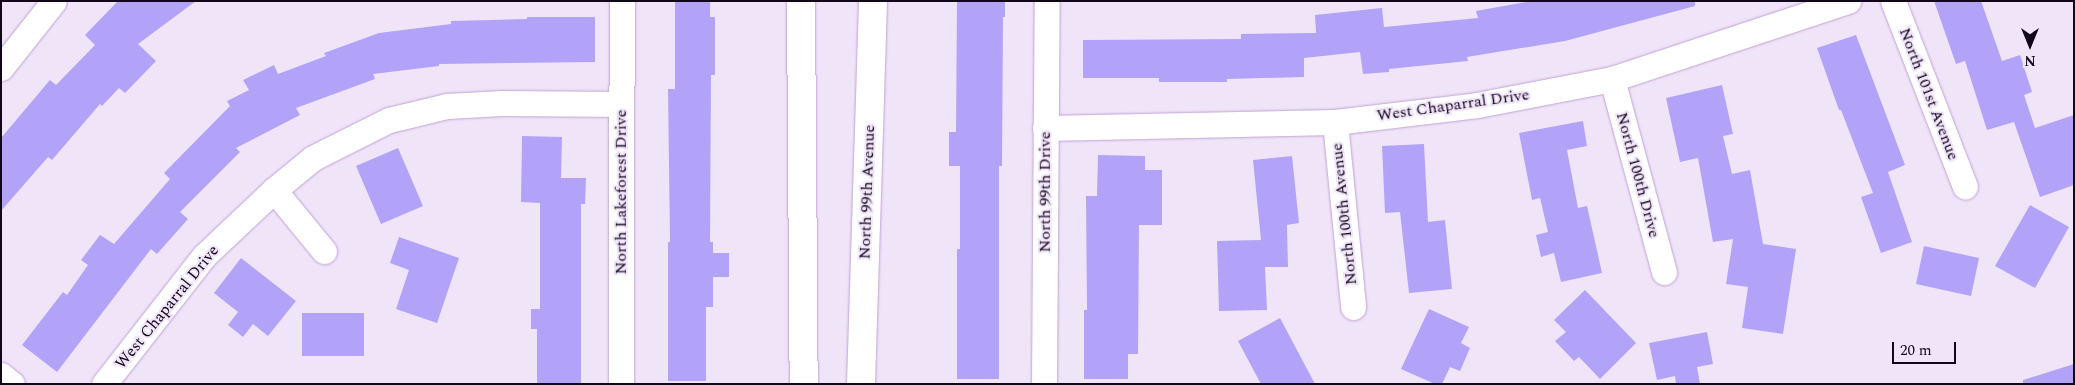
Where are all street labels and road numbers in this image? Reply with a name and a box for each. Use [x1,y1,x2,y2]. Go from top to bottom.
street label: North 101st Avenue [1895,25,1963,163]
street label: West Chaparral Drive [1376,85,1530,125]
street label: North Lakeforest Drive [611,110,631,274]
street label: North 100th Drive [1612,110,1664,240]
street label: North 99th Avenue [855,124,879,260]
street label: North 99th Drive [1035,132,1055,252]
street label: North 100th Avenue [1327,142,1361,286]
street label: West Chaparral Drive [111,241,223,373]

